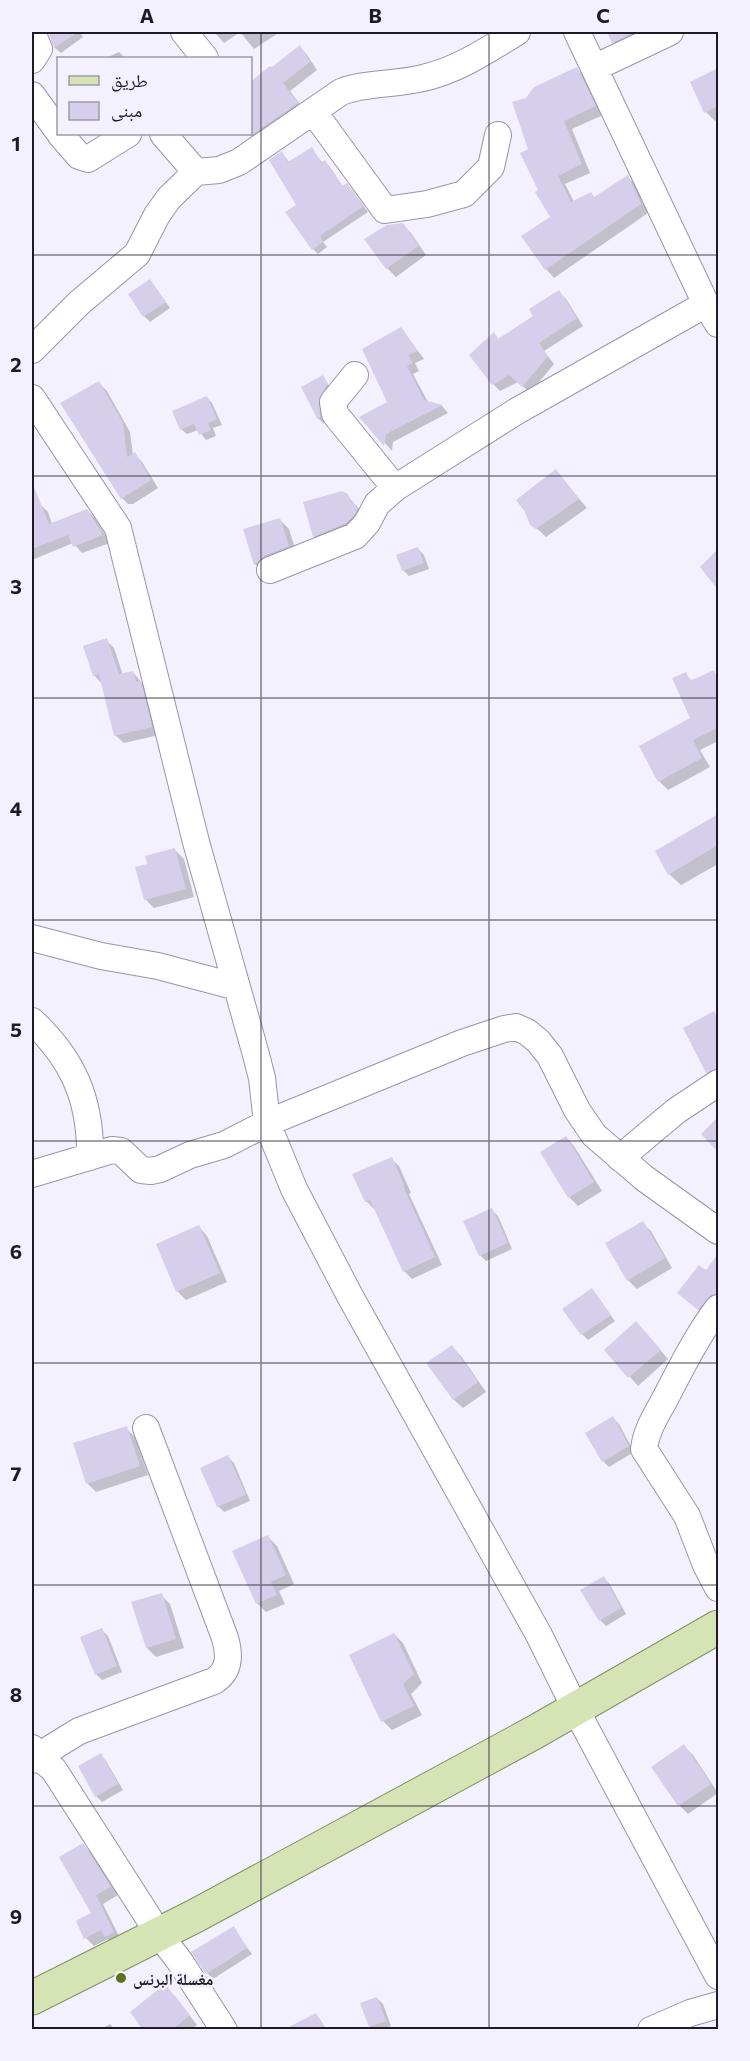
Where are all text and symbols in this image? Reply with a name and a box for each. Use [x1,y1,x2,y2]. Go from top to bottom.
text: A [140,3,154,27]
text: B [368,3,382,27]
text: C [596,3,610,27]
legend [57,57,252,135]
text: طريق [111,69,148,92]
text: مبنى [111,99,142,122]
text: 1 [11,131,21,155]
text: 2 [10,352,22,376]
text: 3 [10,574,22,598]
text: 4 [10,796,22,820]
text: 5 [10,1017,22,1041]
text: 6 [10,1239,22,1263]
text: 7 [11,1461,22,1485]
text: 8 [10,1682,22,1706]
text: 9 [10,1904,22,1928]
place label: مغسلة البرنس [133,1969,213,1989]
marker: مغسلة البرنس [114,1971,128,1985]

